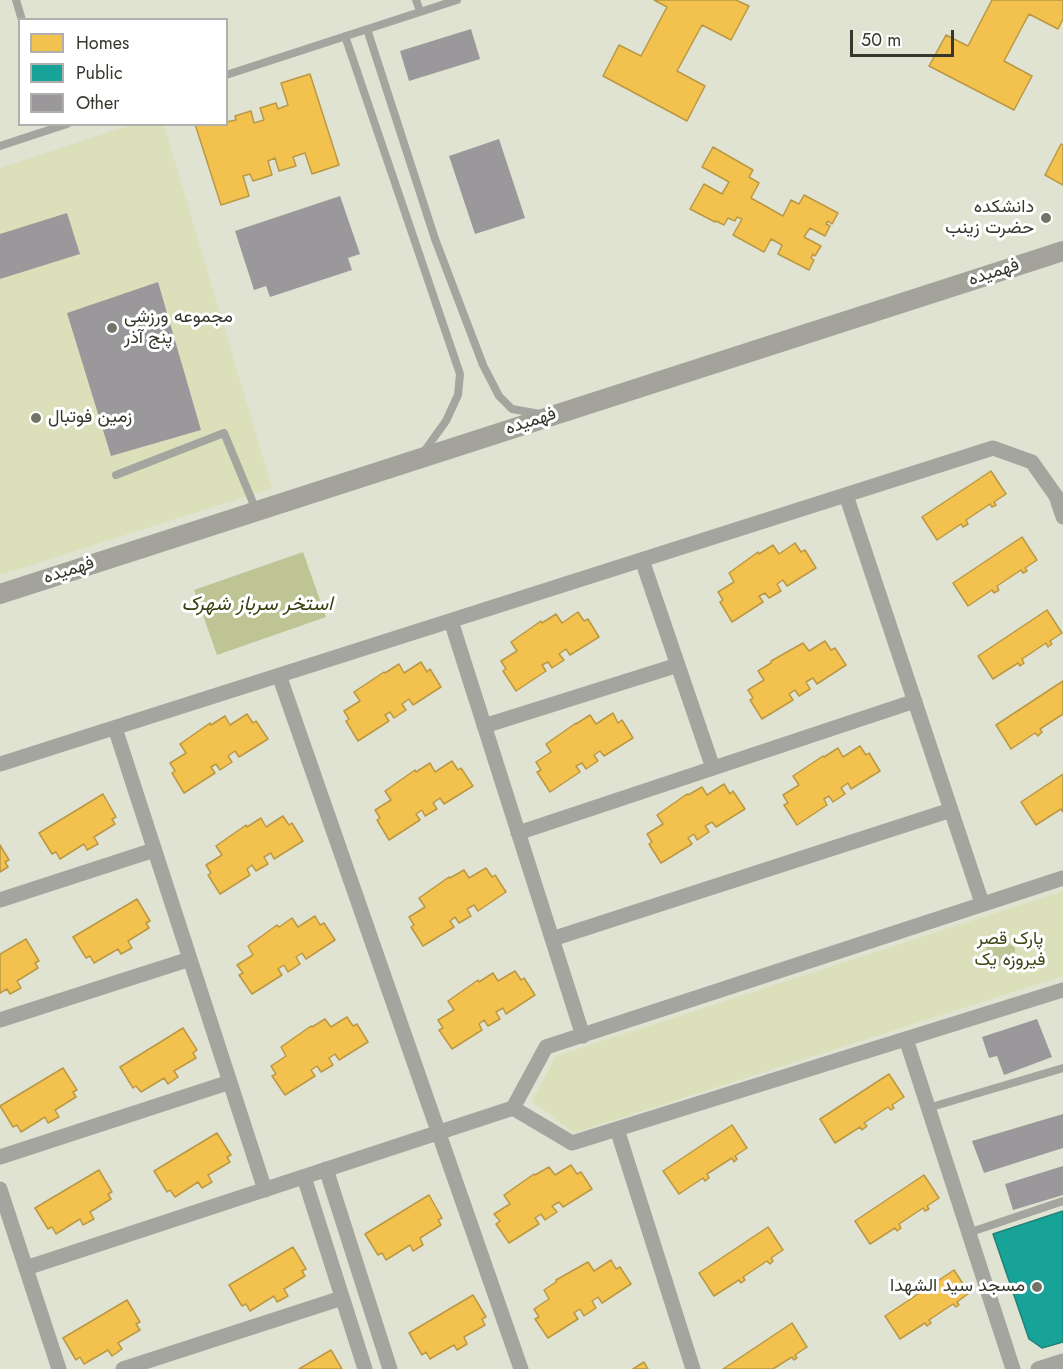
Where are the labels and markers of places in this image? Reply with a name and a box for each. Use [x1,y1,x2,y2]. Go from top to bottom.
place label: دانشکده حضرت زینب [945,197,1034,240]
marker: دانشکده حضرت زینب [1039,211,1053,225]
place label: مجموعه ورزشی پنج آذر [124,307,233,350]
marker: مجموعه ورزشی پنج آذر [105,321,119,335]
place label: زمین فوتبال [48,407,132,429]
marker: زمین فوتبال [29,411,43,425]
place label: مسجد سید الشهدا [890,1276,1025,1298]
marker: مسجد سید الشهدا [1030,1280,1044,1294]

